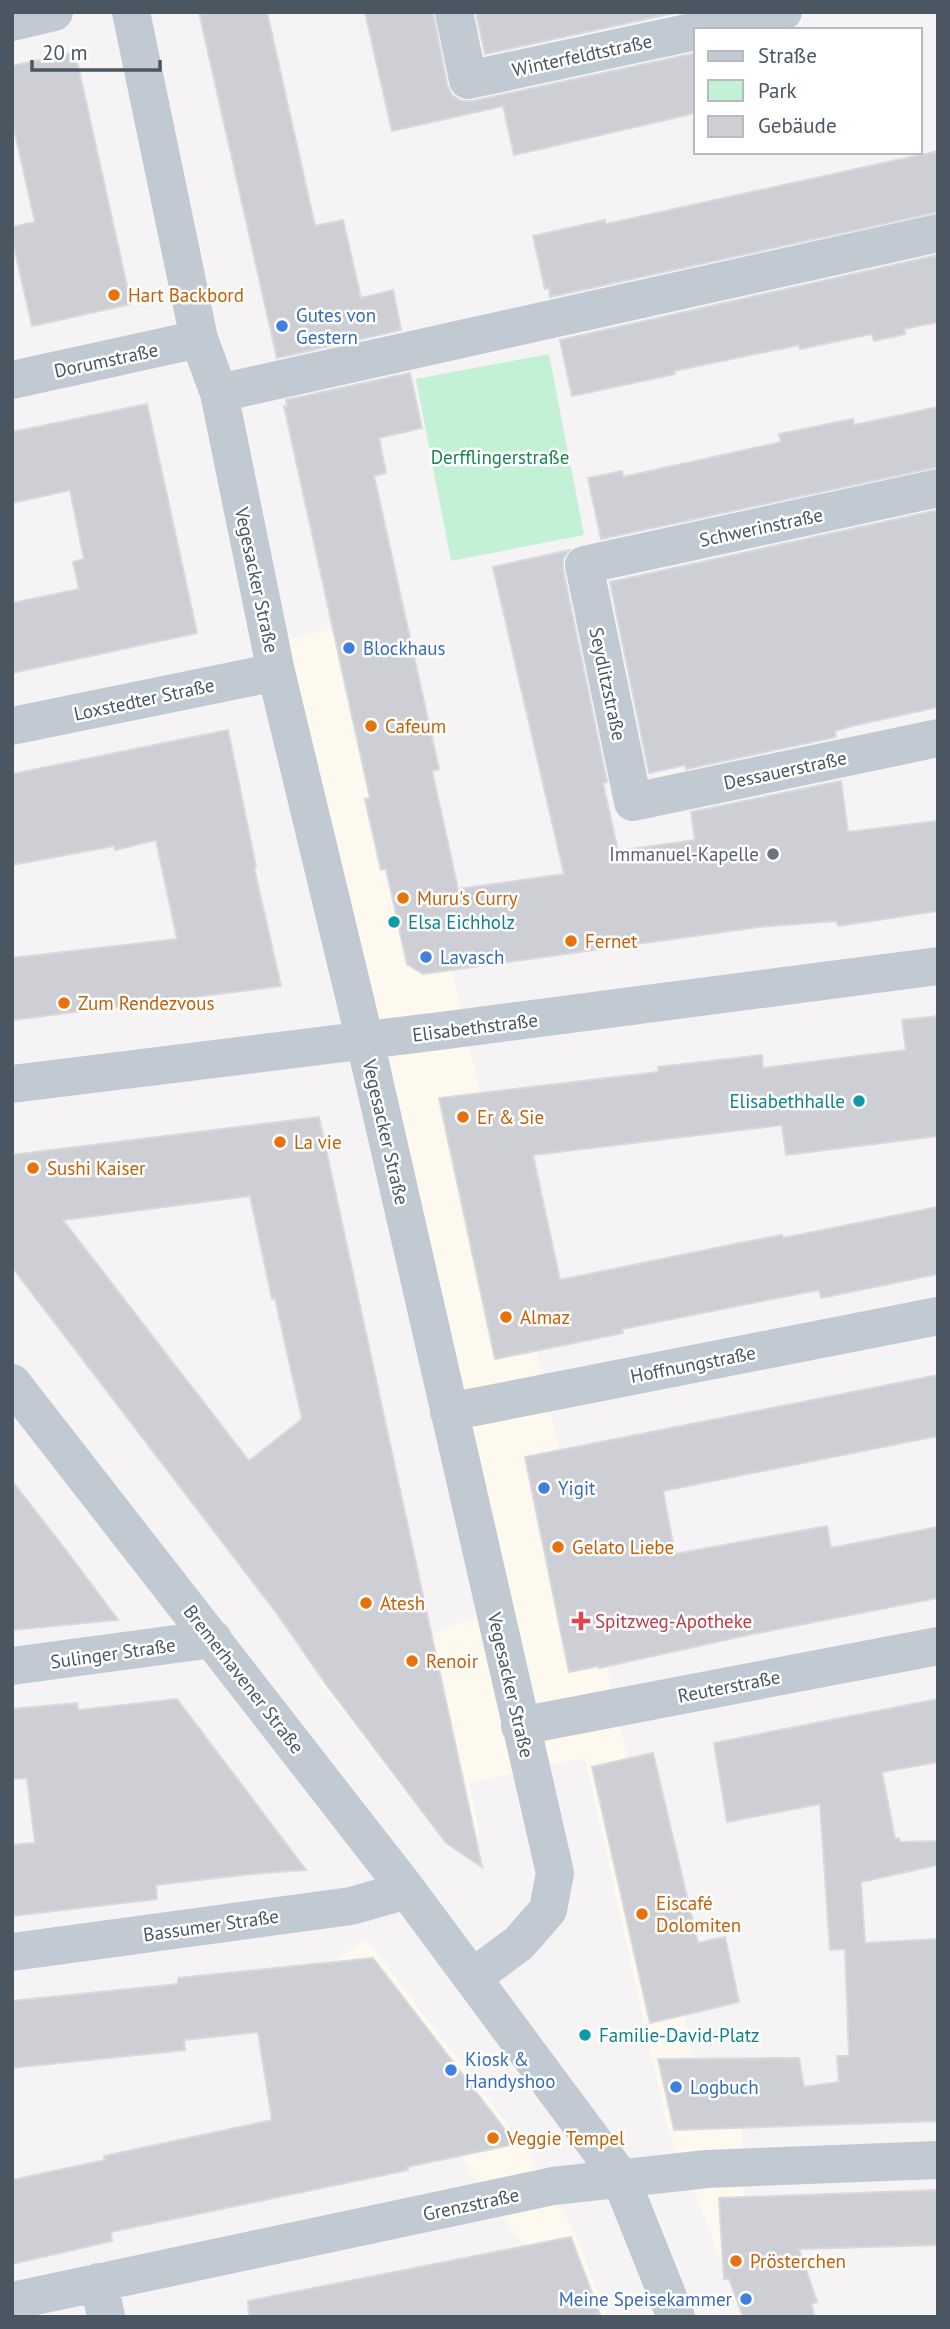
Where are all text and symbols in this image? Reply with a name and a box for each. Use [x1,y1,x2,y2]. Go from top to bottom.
scale bar [32,28,159,72]
street label: Winterfeldtstraße [510,28,654,82]
legend [694,28,922,154]
text: 20 m [42,39,88,66]
text: Straße [758,42,817,69]
text: Park [758,77,797,104]
text: Gebäude [758,112,837,139]
place label: Hart Backbord [128,283,244,307]
marker: Hart Backbord [106,287,122,303]
place label: Gutes von Gestern [296,303,376,349]
marker: Gutes von Gestern [274,318,290,334]
street label: Dorumstraße [52,337,160,383]
park label: Derfflingerstraße [431,445,569,469]
street label: Schwerinstraße [697,502,825,552]
street label: Vegesacker Straße [230,504,284,655]
street label: Seydlitzstraße [584,625,632,743]
place label: Blockhaus [363,636,446,660]
marker: Blockhaus [341,640,357,656]
street label: Loxstedter Straße [72,672,216,726]
place label: Cafeum [385,714,446,738]
marker: Cafeum [363,718,379,734]
street label: Dessauerstraße [721,745,849,795]
place label: Immanuel-Kapelle [609,842,759,866]
marker: Immanuel-Kapelle [765,846,781,862]
place label: Muru's Curry [417,886,518,910]
marker: Muru's Curry [395,890,411,906]
place label: Elsa Eichholz [408,910,515,934]
marker: Elsa Eichholz [386,914,402,930]
place label: Fernet [585,929,638,953]
marker: Fernet [563,933,579,949]
place label: Lavasch [440,945,504,969]
marker: Lavasch [418,949,434,965]
place label: Zum Rendezvous [78,991,214,1015]
marker: Zum Rendezvous [56,995,72,1011]
street label: Elisabethstraße [411,1007,539,1047]
street label: Vegesacker Straße [357,1056,414,1207]
place label: Elisabethhalle [729,1089,845,1113]
marker: Elisabethhalle [851,1093,867,1109]
place label: Er & Sie [477,1105,544,1129]
marker: Er & Sie [455,1109,471,1125]
place label: La vie [294,1130,342,1154]
marker: La vie [272,1134,288,1150]
place label: Sushi Kaiser [47,1156,146,1180]
marker: Sushi Kaiser [25,1160,41,1176]
place label: Almaz [520,1305,570,1329]
marker: Almaz [498,1309,514,1325]
street label: Hoffnungstraße [628,1340,758,1388]
place label: Yigit [558,1476,596,1500]
marker: Yigit [536,1480,552,1496]
place label: Gelato Liebe [572,1535,674,1559]
marker: Gelato Liebe [550,1539,566,1555]
place label: Atesh [380,1591,425,1615]
marker: Atesh [358,1595,374,1611]
street label: Bremerhavener Straße [178,1600,310,1758]
street label: Vegesacker Straße [482,1609,539,1760]
place label: Spitzweg-Apotheke [595,1609,752,1633]
marker: Spitzweg-Apotheke [573,1613,589,1629]
street label: Sulinger Straße [49,1632,177,1674]
place label: Renoir [426,1649,479,1673]
marker: Renoir [404,1653,420,1669]
street label: Reuterstraße [676,1664,782,1708]
place label: Eiscafé Dolomiten [656,1891,741,1937]
street label: Bassumer Straße [142,1904,280,1946]
marker: Eiscafé Dolomiten [634,1906,650,1922]
place label: Familie-David-Platz [599,2023,760,2047]
marker: Familie-David-Platz [577,2027,593,2043]
place label: Kiosk & Handyshoo [465,2047,555,2093]
marker: Kiosk & Handyshoo [443,2062,459,2078]
place label: Logbuch [690,2075,759,2099]
marker: Logbuch [668,2079,684,2095]
place label: Veggie Tempel [506,2126,625,2150]
marker: Veggie Tempel [485,2130,501,2146]
street label: Grenzstraße [421,2182,521,2226]
place label: Prösterchen [750,2249,846,2273]
marker: Prösterchen [728,2253,744,2269]
place label: Meine Speisekammer [559,2287,733,2311]
marker: Meine Speisekammer [738,2291,754,2307]

